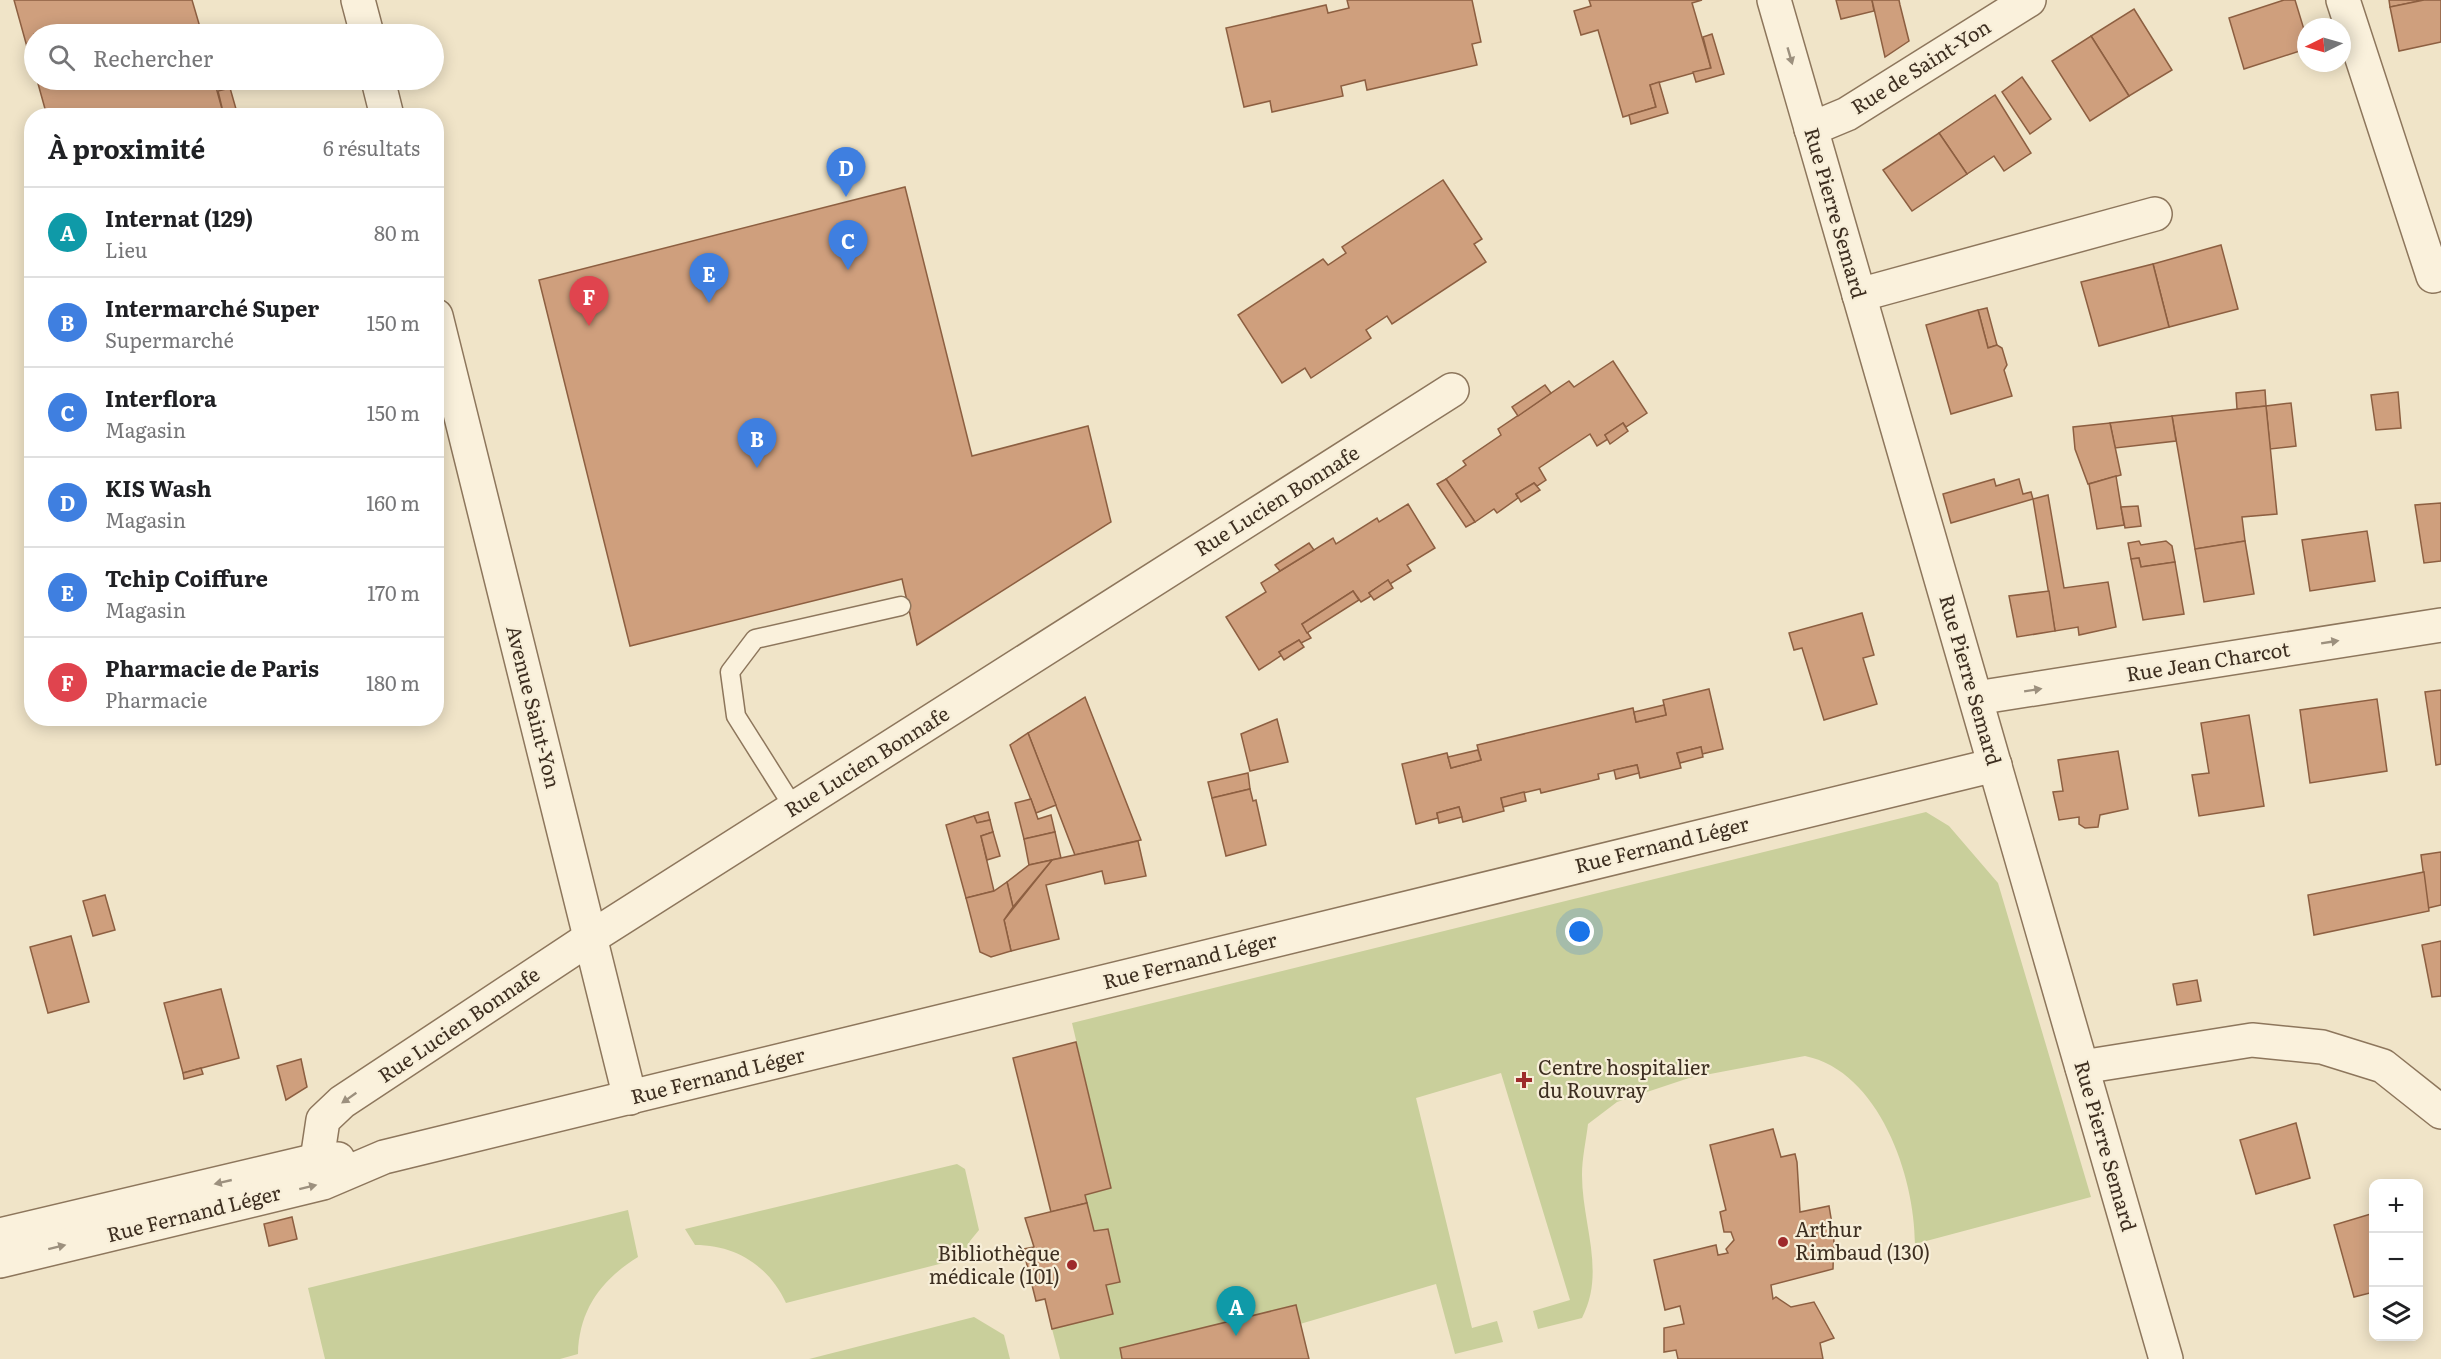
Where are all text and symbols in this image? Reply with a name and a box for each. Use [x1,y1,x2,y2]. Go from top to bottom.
street label: Rue de Saint-Yon [1844,10,1996,120]
north arrow [2297,18,2351,72]
search box [24,24,444,90]
icon: search [45,41,78,74]
text: Rechercher [93,41,213,74]
one-way arrow [1786,47,1795,65]
street label: Rue Pierre Semard [1798,124,1876,301]
text: À proximité [48,128,205,167]
text: 6 résultats [323,132,420,162]
pin: D [826,148,866,197]
text: Internat (129) [105,201,253,234]
text: A [60,217,75,247]
text: 80 m [374,217,420,247]
pin: C [828,220,868,270]
text: Lieu [105,234,147,264]
pin: E [690,254,728,303]
pin: F [570,276,608,326]
text: Intermarché Super [105,291,319,324]
text: B [61,307,74,337]
text: 150 m [367,307,420,337]
text: Supermarché [105,324,234,354]
text: Interflora [105,381,217,414]
text: C [60,397,75,427]
text: 150 m [367,397,420,427]
text: Magasin [105,414,186,444]
pin: B [738,418,777,468]
street label: Rue Lucien Bonnafe [1188,436,1364,562]
text: KIS Wash [105,471,212,504]
text: D [60,487,75,517]
text: 160 m [366,487,420,517]
text: Magasin [105,504,186,534]
text: Tchip Coiffure [105,561,268,594]
text: E [61,577,74,607]
text: 170 m [367,577,420,607]
street label: Rue Pierre Semard [1933,591,2011,768]
text: Magasin [105,594,186,624]
street label: Avenue Saint-Yon [500,622,570,791]
street label: Rue Jean Charcot [2124,632,2292,688]
one-way arrow [2320,638,2339,647]
text: Pharmacie de Paris [105,651,319,684]
text: F [61,667,74,697]
text: 180 m [366,667,420,697]
text: Pharmacie [105,684,207,714]
one-way arrow [2024,685,2043,694]
street label: Rue Lucien Bonnafe [778,697,954,823]
street label: Rue Fernand Léger [1571,807,1752,879]
your location [1565,917,1594,946]
street label: Rue Fernand Léger [1099,923,1280,995]
street label: Rue Lucien Bonnafe [371,958,545,1089]
street label: Rue Fernand Léger [627,1038,808,1110]
place label: Centre hospitalier du Rouvray [1538,1051,1710,1104]
street label: Rue Pierre Semard [2068,1057,2146,1234]
marker: Centre hospitalier du Rouvray [1515,1071,1533,1089]
one-way arrow [341,1092,357,1104]
street label: Rue Fernand Léger [103,1176,284,1248]
one-way arrow [214,1178,233,1188]
map controls [2369,1179,2423,1341]
button: + [2369,1179,2423,1233]
one-way arrow [298,1182,317,1192]
place label: Arthur Rimbaud (130) [1795,1213,1930,1266]
button: − [2369,1233,2423,1287]
marker: Arthur Rimbaud (130) [1776,1235,1790,1249]
place label: Bibliothèque médicale (101) [929,1237,1060,1290]
one-way arrow [48,1242,66,1252]
marker: Bibliothèque médicale (101) [1065,1258,1079,1272]
pin: A [1216,1286,1256,1336]
button: layers [2369,1287,2423,1341]

